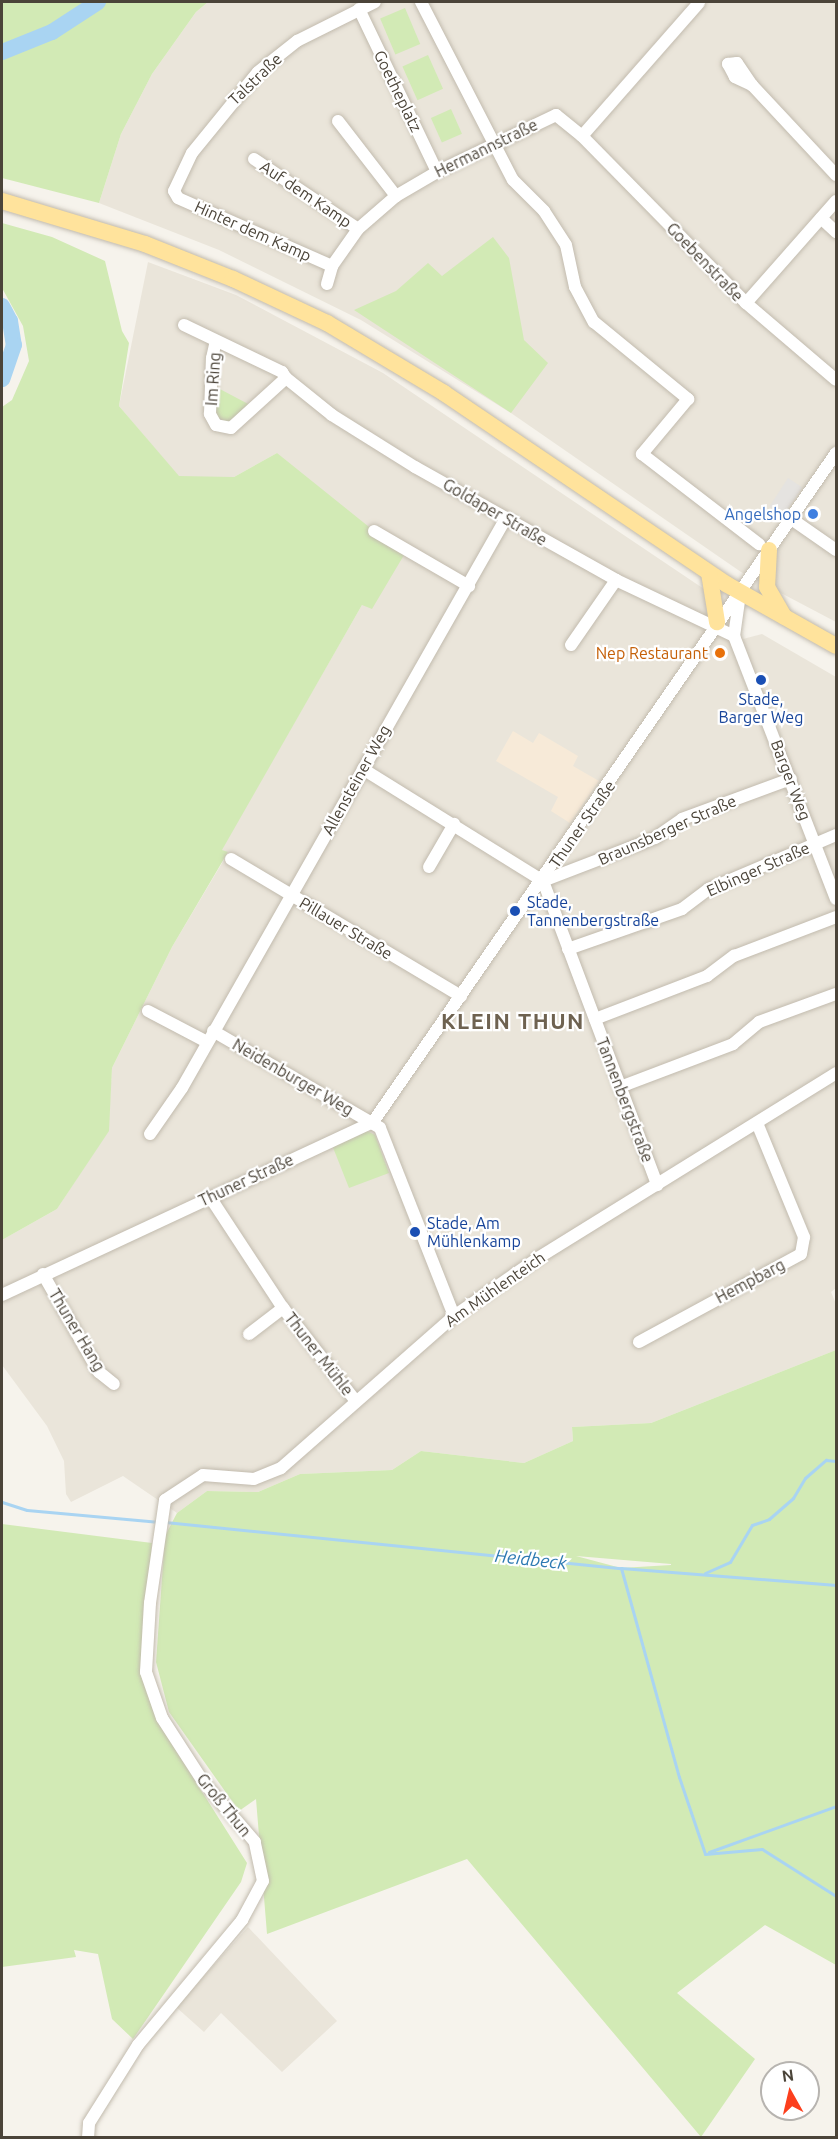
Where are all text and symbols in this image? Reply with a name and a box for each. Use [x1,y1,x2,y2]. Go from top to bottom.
street label: Goetheplatz [370,47,426,135]
street label: Talstraße [224,49,286,109]
street label: Hermannstraße [431,115,541,181]
street label: Auf dem Kamp [257,156,355,232]
street label: Hinter dem Kamp [192,197,314,265]
street label: Goebenstraße [663,219,747,305]
street label: Im Ring [202,352,224,406]
street label: Goldaper Straße [439,474,551,550]
place label: Angelshop [724,504,801,524]
marker: Angelshop [806,507,820,521]
place label: Nep Restaurant [596,643,708,663]
marker: Nep Restaurant [713,646,727,660]
marker: Stade, Barger Weg [754,673,768,687]
place label: Stade, Barger Weg [719,689,803,727]
street label: Allensteiner Weg [318,722,394,838]
street label: Barger Weg [767,737,815,823]
street label: Thuner Straße [545,777,619,871]
street label: Braunsberger Straße [595,791,739,869]
street label: Elbinger Straße [704,838,812,900]
place label: Stade, Tannenbergstraße [527,892,659,930]
street label: Pillauer Straße [296,893,396,963]
marker: Stade, Tannenbergstraße [508,904,522,918]
district label: KLEIN THUN [441,1008,585,1034]
street label: Neidenburger Weg [229,1035,357,1119]
street label: Tannenbergstraße [592,1035,658,1165]
street label: Thuner Straße [196,1150,296,1210]
place label: Stade, Am Mühlenkamp [427,1213,521,1251]
marker: Stade, Am Mühlenkamp [408,1225,422,1239]
street label: Am Mühlenteich [441,1247,549,1331]
street label: Hempbarg [712,1255,788,1307]
street label: Thuner Hang [45,1285,109,1375]
street label: Thuner Mühle [281,1309,357,1399]
water label: Heidbeck [494,1544,568,1574]
street label: Groß Thun [193,1770,255,1840]
north arrow [760,2061,820,2121]
text: N [781,2065,795,2085]

